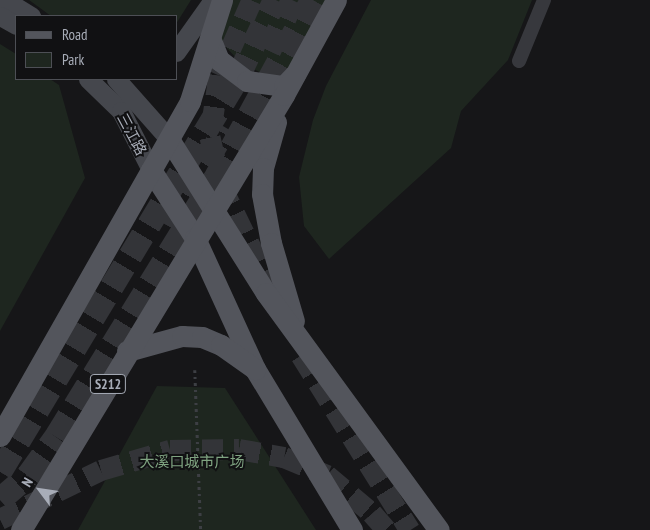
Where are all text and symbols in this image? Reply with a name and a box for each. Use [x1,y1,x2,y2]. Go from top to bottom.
legend [15,15,178,80]
text: Road [62,25,88,44]
text: Park [62,50,84,69]
street label: 三江路 [113,110,151,158]
road number: S212 [89,372,127,396]
park label: 大溪口城市广场 [140,453,244,471]
north arrow [15,465,65,515]
text: N [17,474,37,490]

